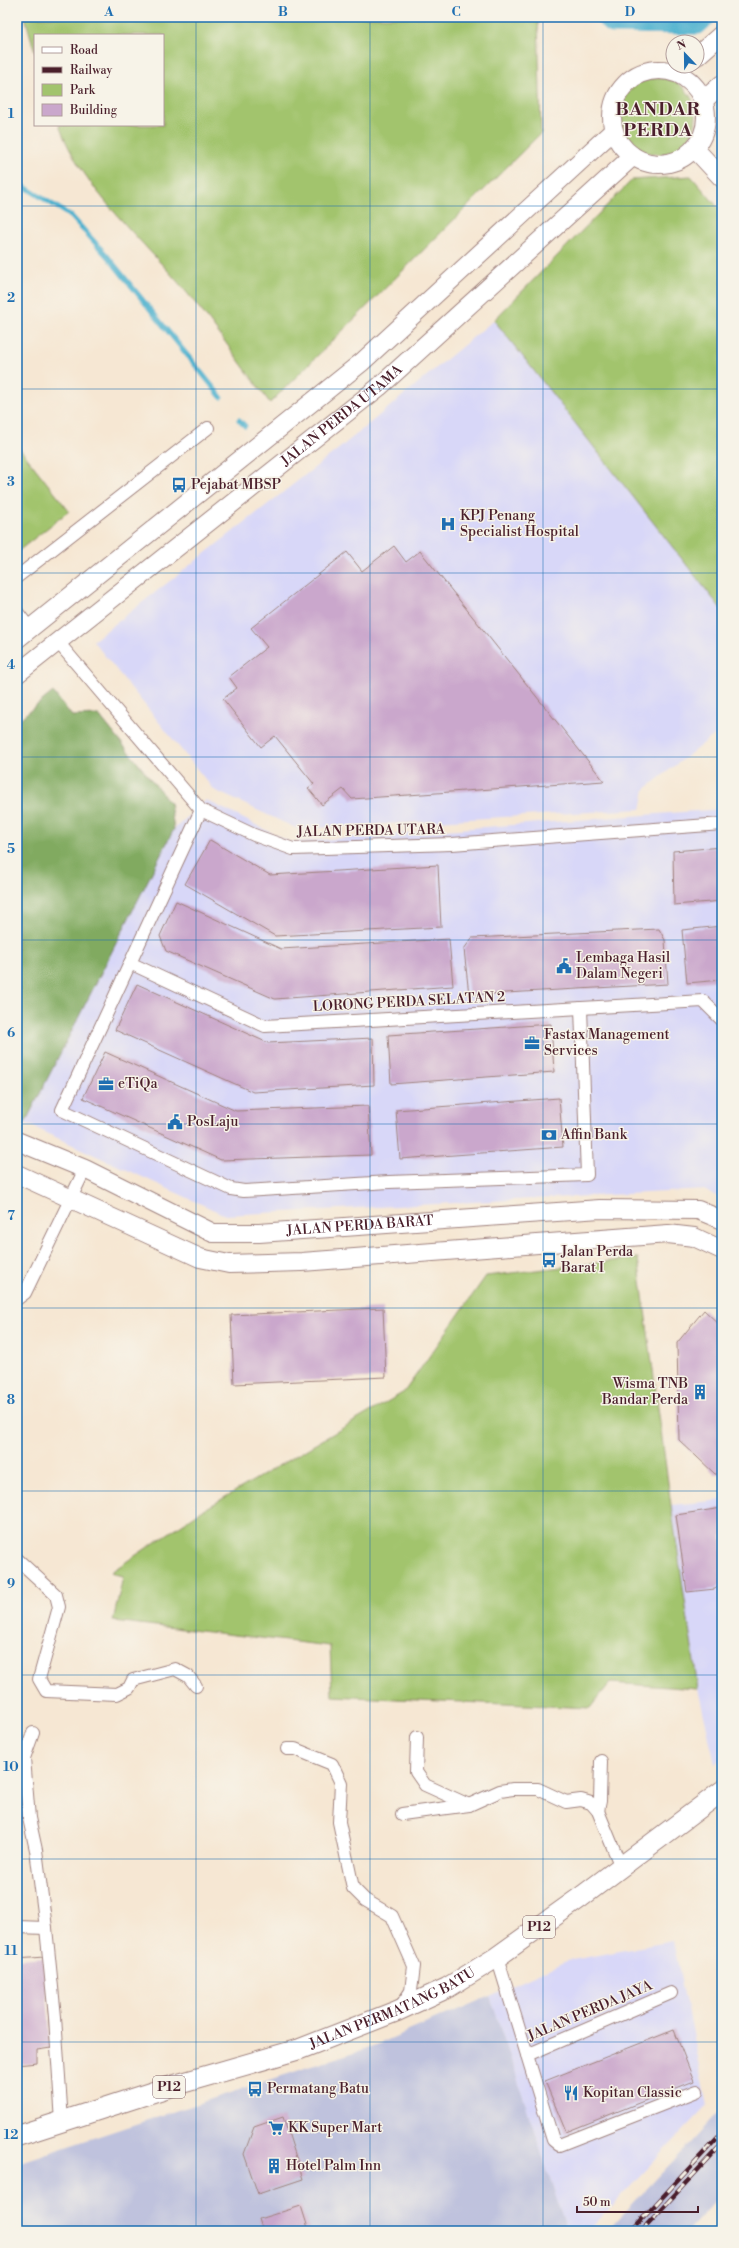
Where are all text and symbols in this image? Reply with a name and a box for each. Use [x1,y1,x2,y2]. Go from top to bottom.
text: A [103,4,114,20]
text: B [278,4,288,20]
text: C [451,4,461,20]
text: D [625,4,635,20]
legend [34,34,164,126]
north arrow [665,34,705,74]
text: N [675,37,689,54]
text: Road [70,43,98,58]
text: Railway [70,63,112,78]
text: Park [70,83,96,98]
district label: BANDAR PERDA [615,98,701,142]
text: Building [69,103,118,118]
text: 1 [8,106,15,122]
text: 2 [7,290,15,306]
street label: JALAN PERDA UTAMA [277,361,407,471]
text: 3 [7,474,15,490]
bus stop icon: Pejabat MBSP [170,476,188,494]
place label: Pejabat MBSP [191,476,282,494]
place label: KPJ Penang Specialist Hospital [460,507,579,541]
hospital icon: KPJ Penang Specialist Hospital [439,515,457,533]
text: 4 [7,657,16,673]
street label: JALAN PERDA UTARA [296,821,446,841]
text: 5 [7,841,15,857]
place label: Lembaga Hasil Dalam Negeri [576,949,670,983]
public building icon: Lembaga Hasil Dalam Negeri [555,957,573,975]
street label: LORONG PERDA SELATAN 2 [312,988,506,1016]
text: 6 [7,1025,15,1041]
place label: Fastax Management Services [544,1026,670,1060]
office icon: Fastax Management Services [523,1034,541,1052]
office icon: eTiQa [97,1075,115,1093]
place label: eTiQa [118,1075,158,1093]
public building icon: PosLaju [166,1113,184,1131]
place label: PosLaju [187,1113,238,1131]
bank icon: Affin Bank [540,1126,558,1144]
place label: Affin Bank [560,1126,628,1144]
text: 7 [7,1208,15,1224]
street label: JALAN PERDA BARAT [285,1212,434,1240]
place label: Jalan Perda Barat I [560,1243,634,1277]
bus stop icon: Jalan Perda Barat I [540,1251,558,1269]
place label: Wisma TNB Bandar Perda [601,1375,689,1409]
building icon: Wisma TNB Bandar Perda [691,1383,709,1401]
text: 8 [7,1392,15,1408]
text: 9 [7,1576,15,1592]
text: 10 [3,1759,19,1775]
road number: P12 [523,1916,555,1938]
text: 11 [5,1943,18,1959]
street label: JALAN PERMATANG BATU [306,1963,479,2054]
street label: JALAN PERDA JAYA [524,1976,655,2046]
road number: P12 [153,2076,185,2098]
bus stop icon: Permatang Batu [246,2080,264,2098]
place label: Permatang Batu [267,2080,369,2098]
restaurant icon: Kopitan Classic [562,2084,580,2102]
place label: Kopitan Classic [583,2084,682,2102]
supermarket icon: KK Super Mart [267,2119,285,2137]
place label: KK Super Mart [288,2119,382,2137]
text: 12 [4,2127,18,2143]
building icon: Hotel Palm Inn [265,2157,283,2175]
place label: Hotel Palm Inn [286,2157,382,2175]
scale bar [577,2188,698,2214]
text: 50 m [583,2195,611,2210]

